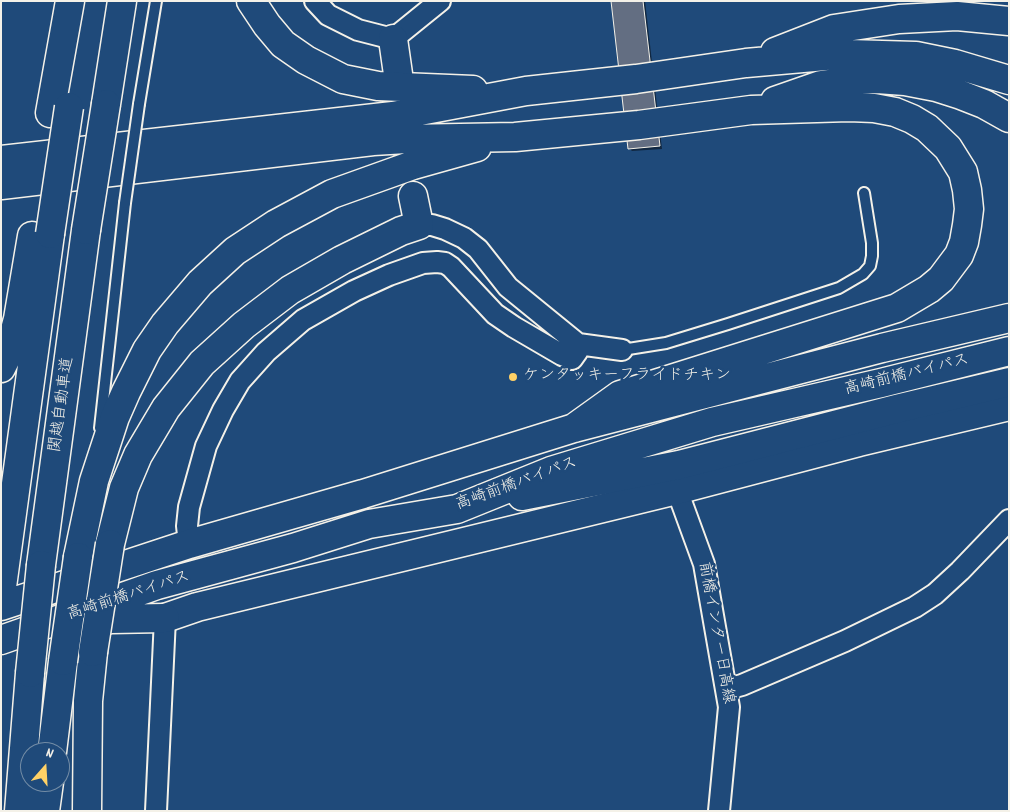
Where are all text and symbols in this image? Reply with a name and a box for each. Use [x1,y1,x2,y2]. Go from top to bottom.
street label: 高崎前橋バイパス [843,351,971,401]
street label: 関越自動車道 [47,356,79,454]
place label: ケンタッキーフライドチキン [523,367,731,387]
marker: ケンタッキーフライドチキン [507,371,519,383]
street label: 高崎前橋バイパス [454,454,580,516]
street label: 前橋インター日高線 [693,560,737,706]
street label: 高崎前橋バイパス [65,568,193,626]
north arrow [20,742,70,792]
text: N [43,743,56,764]

